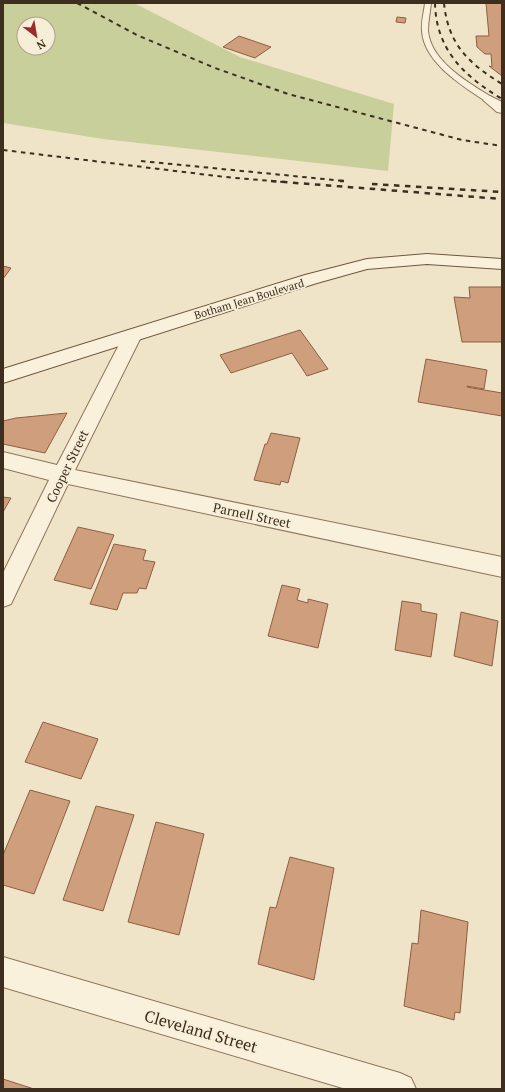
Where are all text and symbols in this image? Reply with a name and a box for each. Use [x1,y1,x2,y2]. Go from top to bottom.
north arrow [16,16,56,56]
text: N [33,36,48,53]
street label: Botham Jean Boulevard [192,276,306,322]
street label: Cooper Street [42,426,93,506]
street label: Parnell Street [211,498,293,532]
street label: Cleveland Street [142,1004,260,1058]

